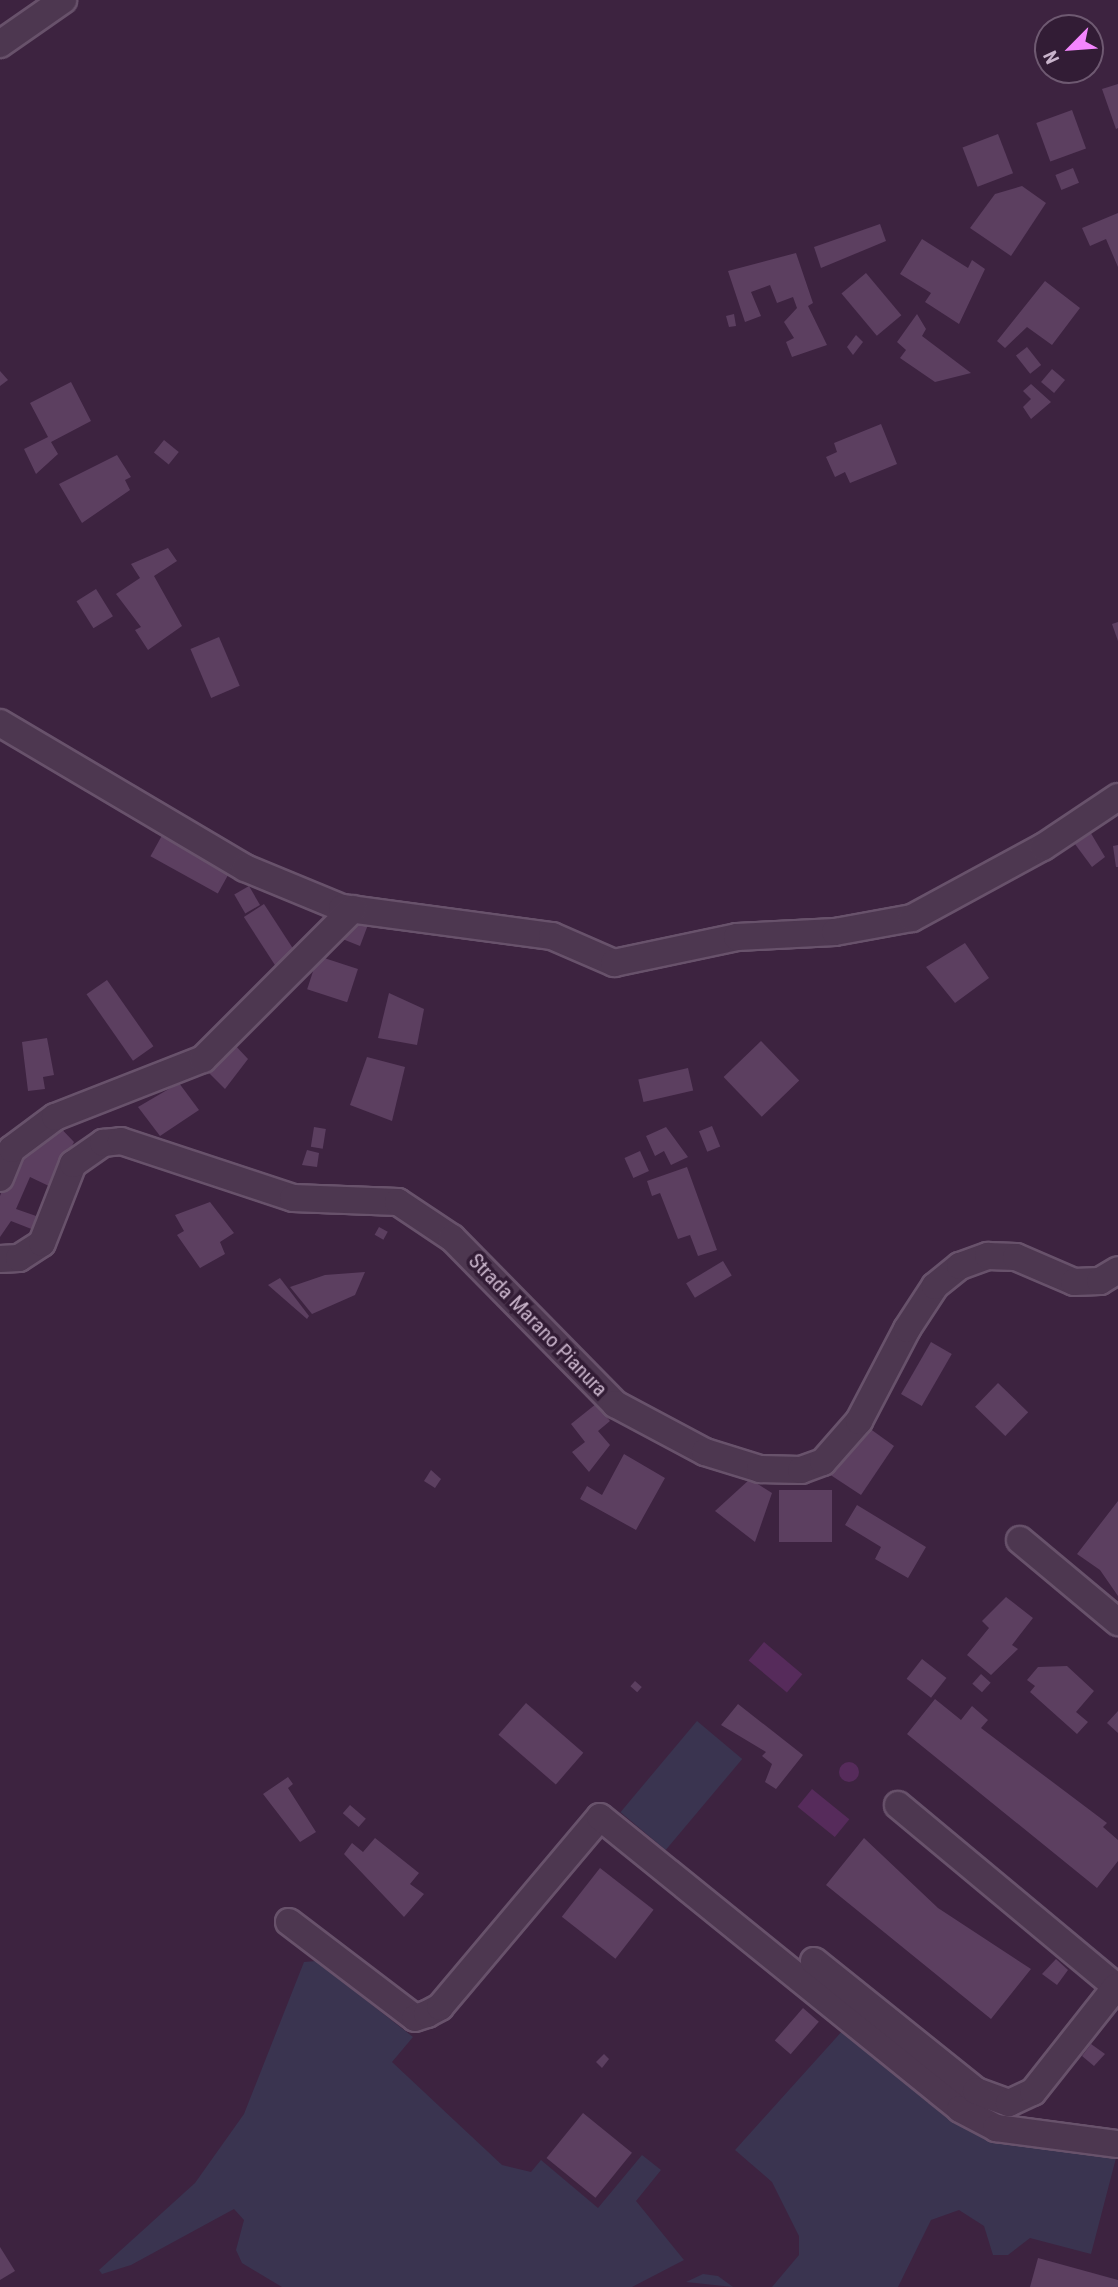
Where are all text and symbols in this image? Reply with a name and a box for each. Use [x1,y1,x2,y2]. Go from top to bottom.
north arrow [1034,14,1104,84]
text: N [1038,47,1064,67]
street label: Strada Marano Pianura [463,1248,613,1402]

